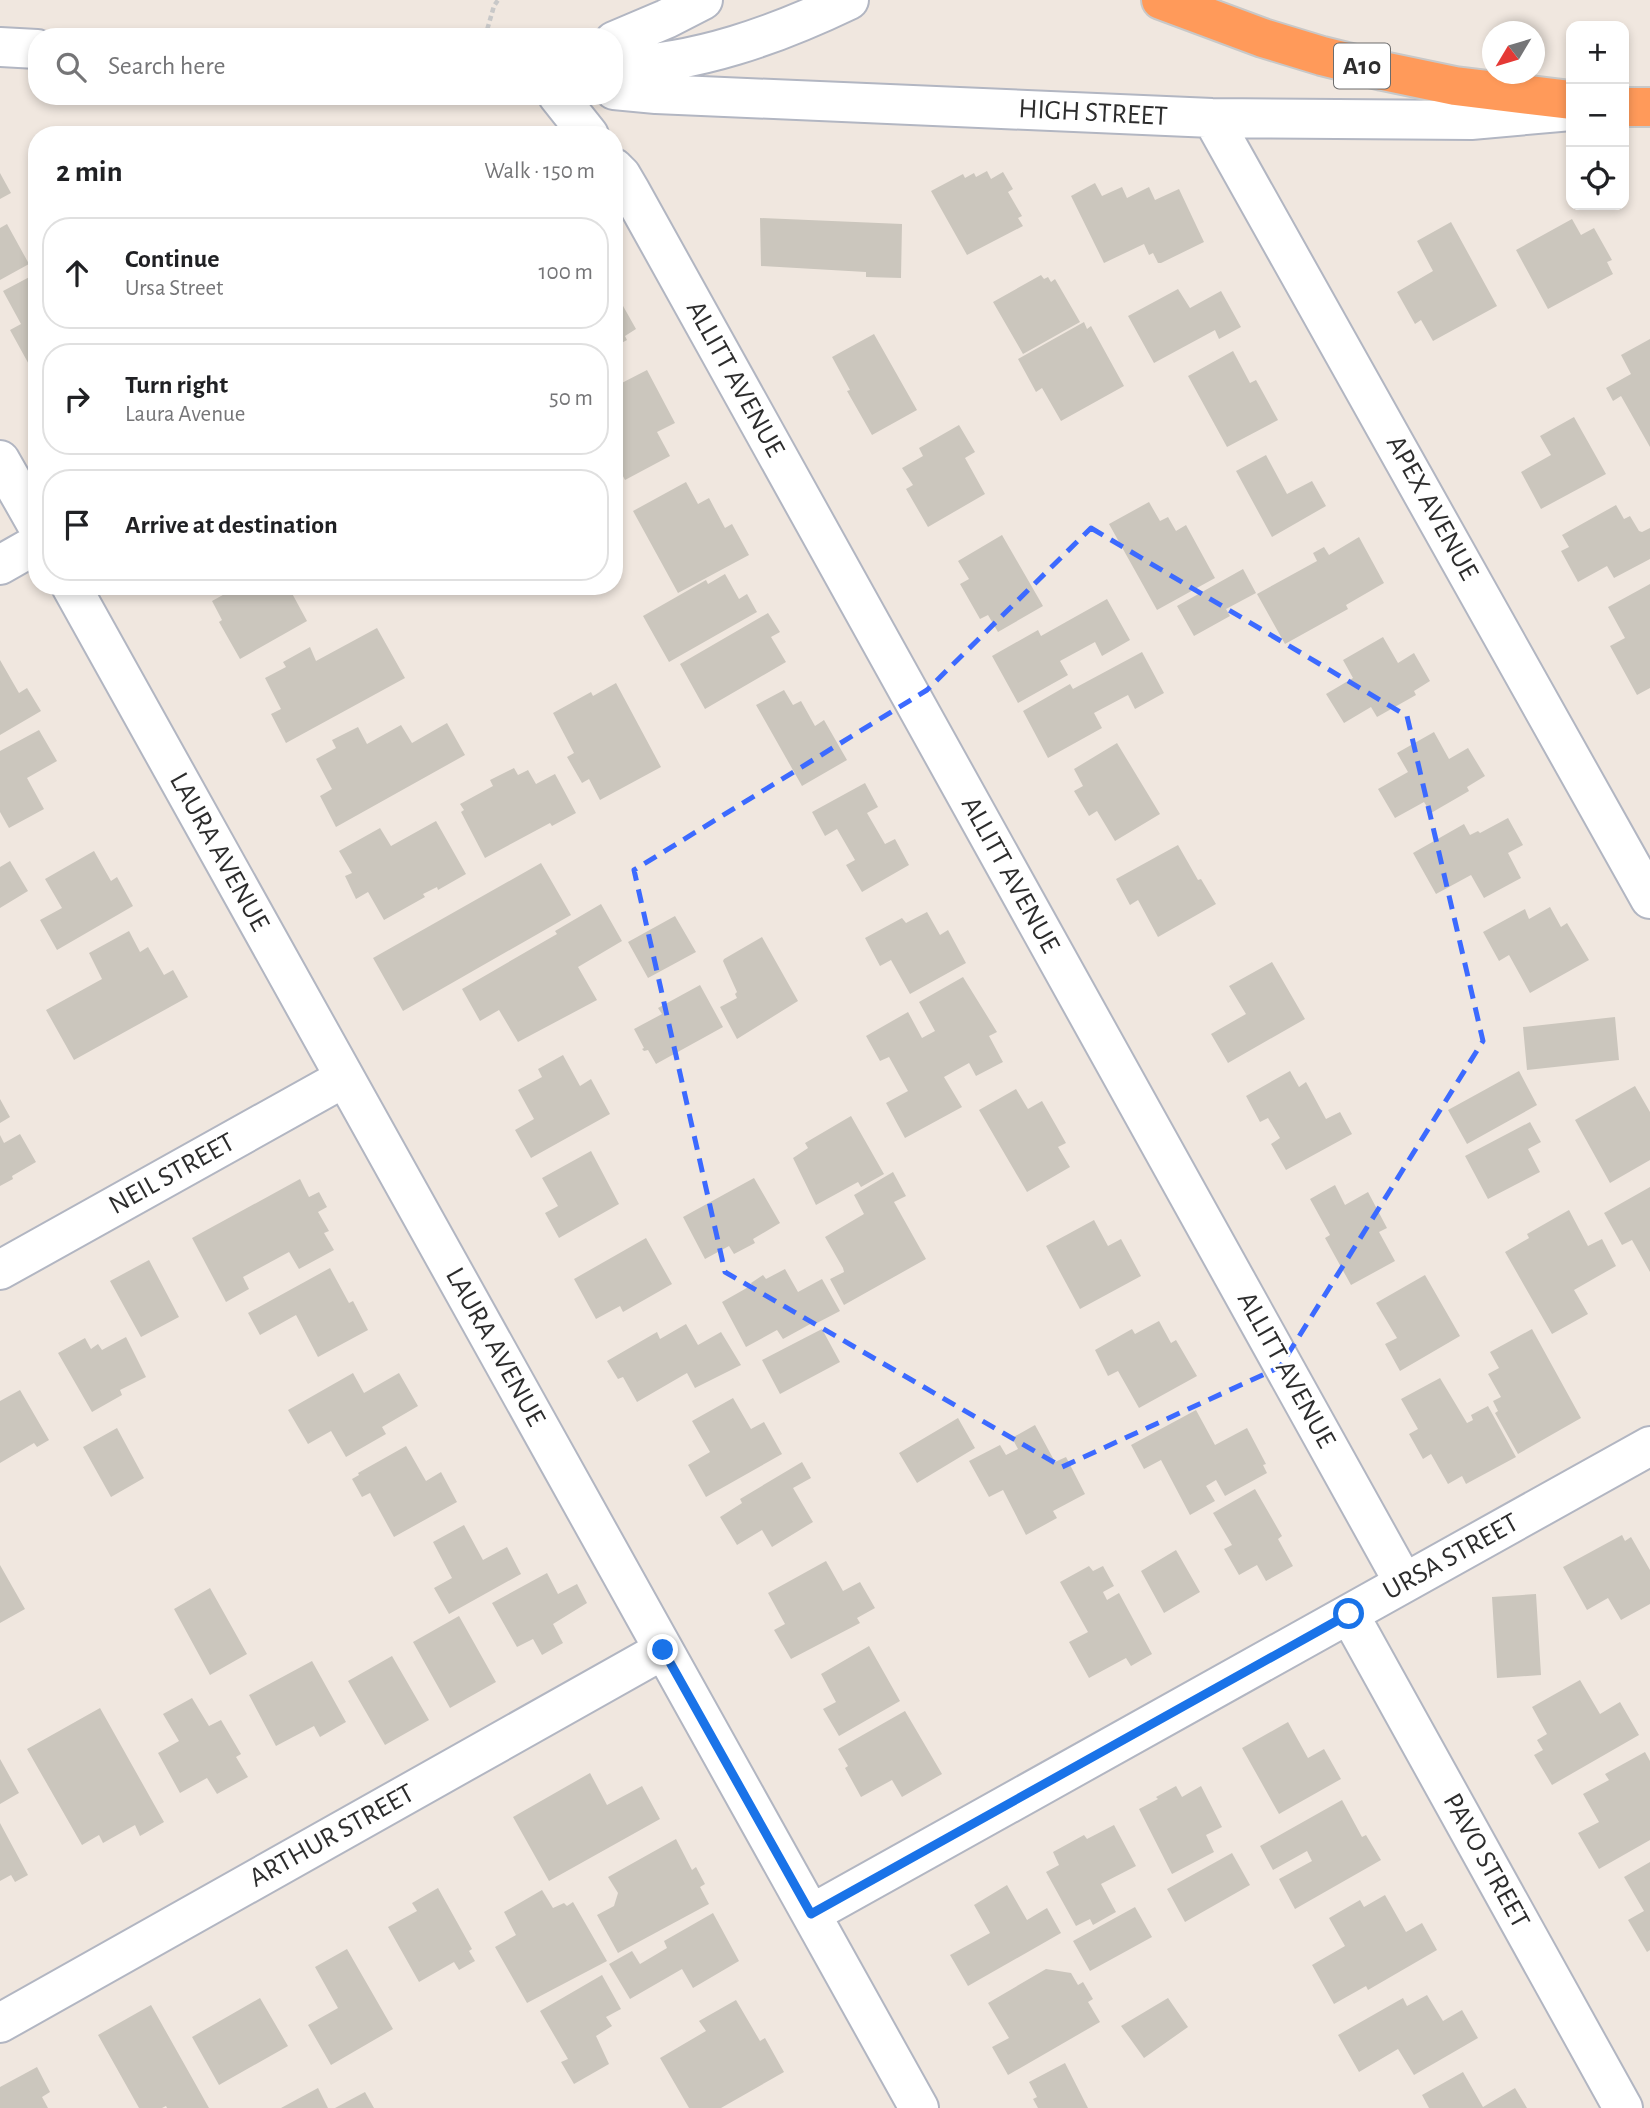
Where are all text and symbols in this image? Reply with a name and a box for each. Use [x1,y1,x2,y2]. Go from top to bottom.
north arrow [1482,21,1545,84]
map controls [1566,21,1629,210]
button: + [1566,21,1629,84]
search box [28,28,623,105]
road number: A10 [1334,44,1390,88]
icon: search [52,48,90,86]
text: Search here [108,53,226,79]
button: − [1566,84,1629,147]
street label: HIGH STREET [1018,95,1169,131]
button: locate [1566,147,1629,210]
text: 2 min [56,157,123,187]
text: Walk · 150 m [484,160,595,183]
text: Continue [125,246,220,272]
icon: ahead [58,254,96,292]
text: 100 m [539,261,593,284]
text: Ursa Street [125,277,223,300]
street label: ALLITT AVENUE [681,296,789,462]
text: Turn right [125,372,228,398]
icon: right [58,380,96,418]
text: 50 m [549,387,593,410]
text: Laura Avenue [125,403,245,426]
street label: APEX AVENUE [1381,431,1483,585]
icon: arrive [58,506,96,544]
text: Arrive at destination [125,512,338,538]
street label: LAURA AVENUE [164,768,274,936]
street label: ALLITT AVENUE [956,792,1064,958]
street label: NEIL STREET [104,1128,240,1220]
street label: LAURA AVENUE [440,1263,550,1431]
street label: ALLITT AVENUE [1232,1287,1340,1453]
street label: URSA STREET [1379,1508,1524,1606]
route start [1333,1598,1364,1629]
route end [647,1634,678,1665]
street label: ARTHUR STREET [245,1779,419,1893]
street label: PAVO STREET [1438,1789,1535,1933]

